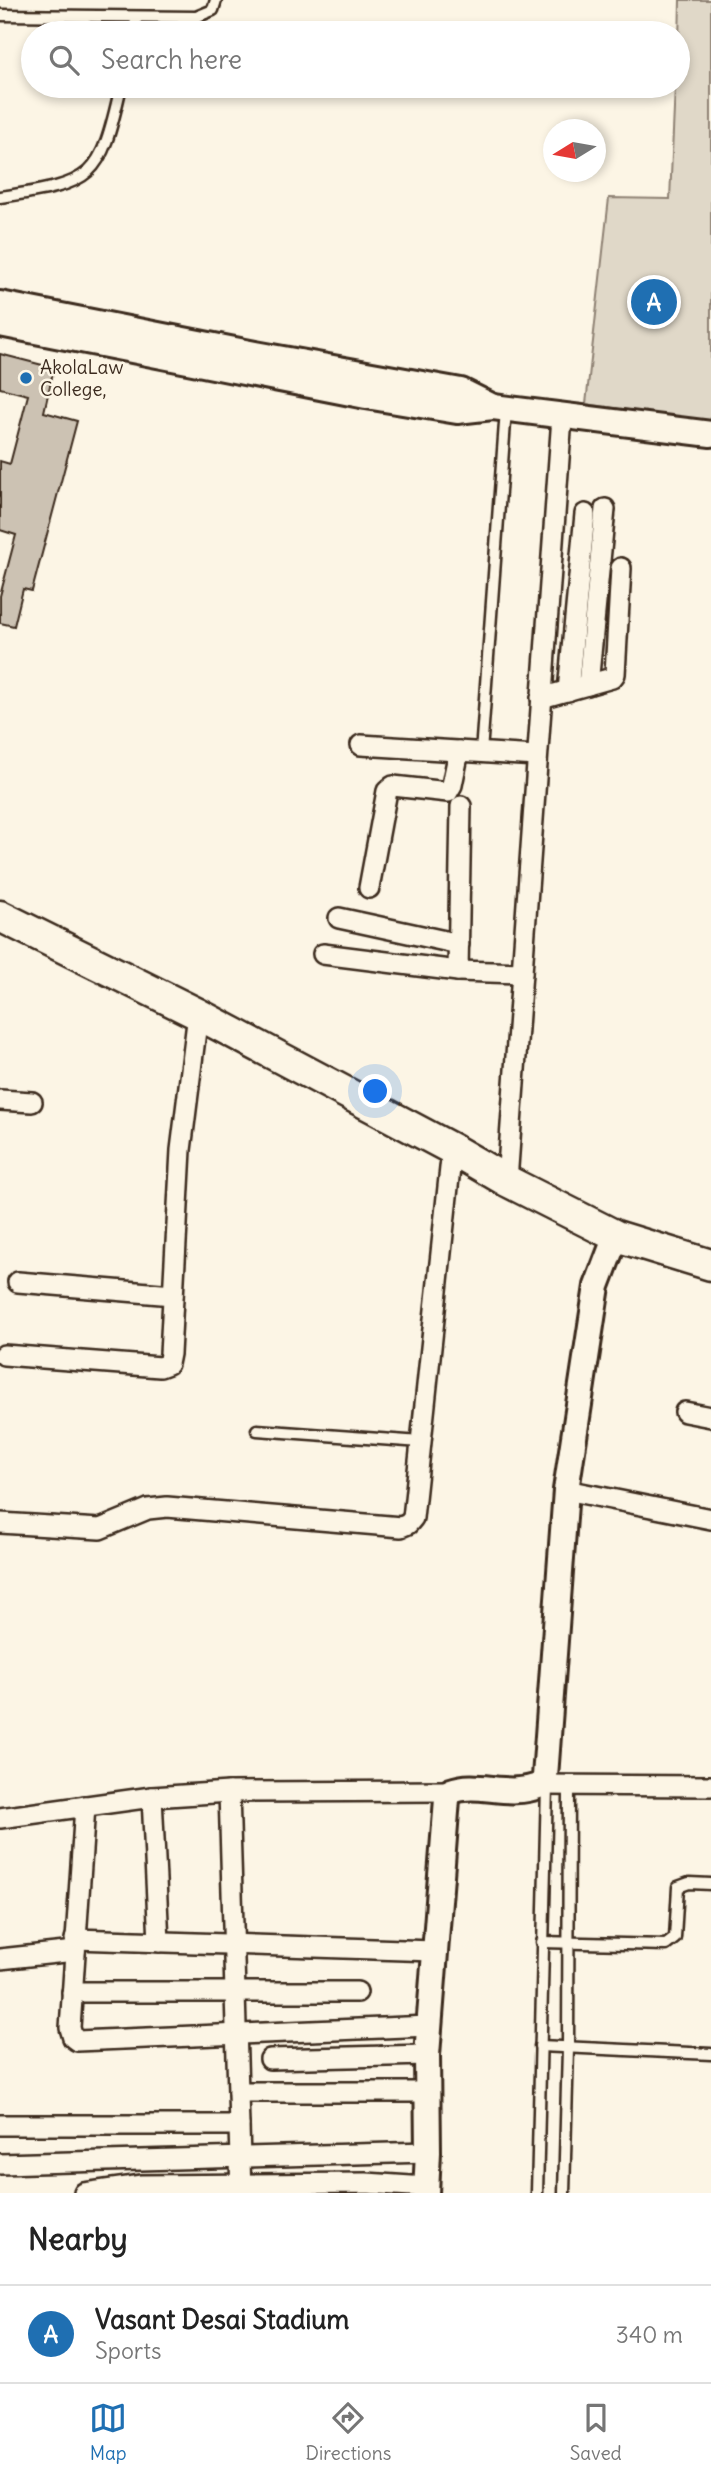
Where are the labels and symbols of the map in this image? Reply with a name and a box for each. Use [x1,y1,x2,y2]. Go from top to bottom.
north arrow [543,119,606,182]
pin: A [631,276,677,328]
place label: AkolaLaw College, [40,355,123,401]
marker: AkolaLaw College, [18,370,34,386]
your location [358,1074,392,1108]

